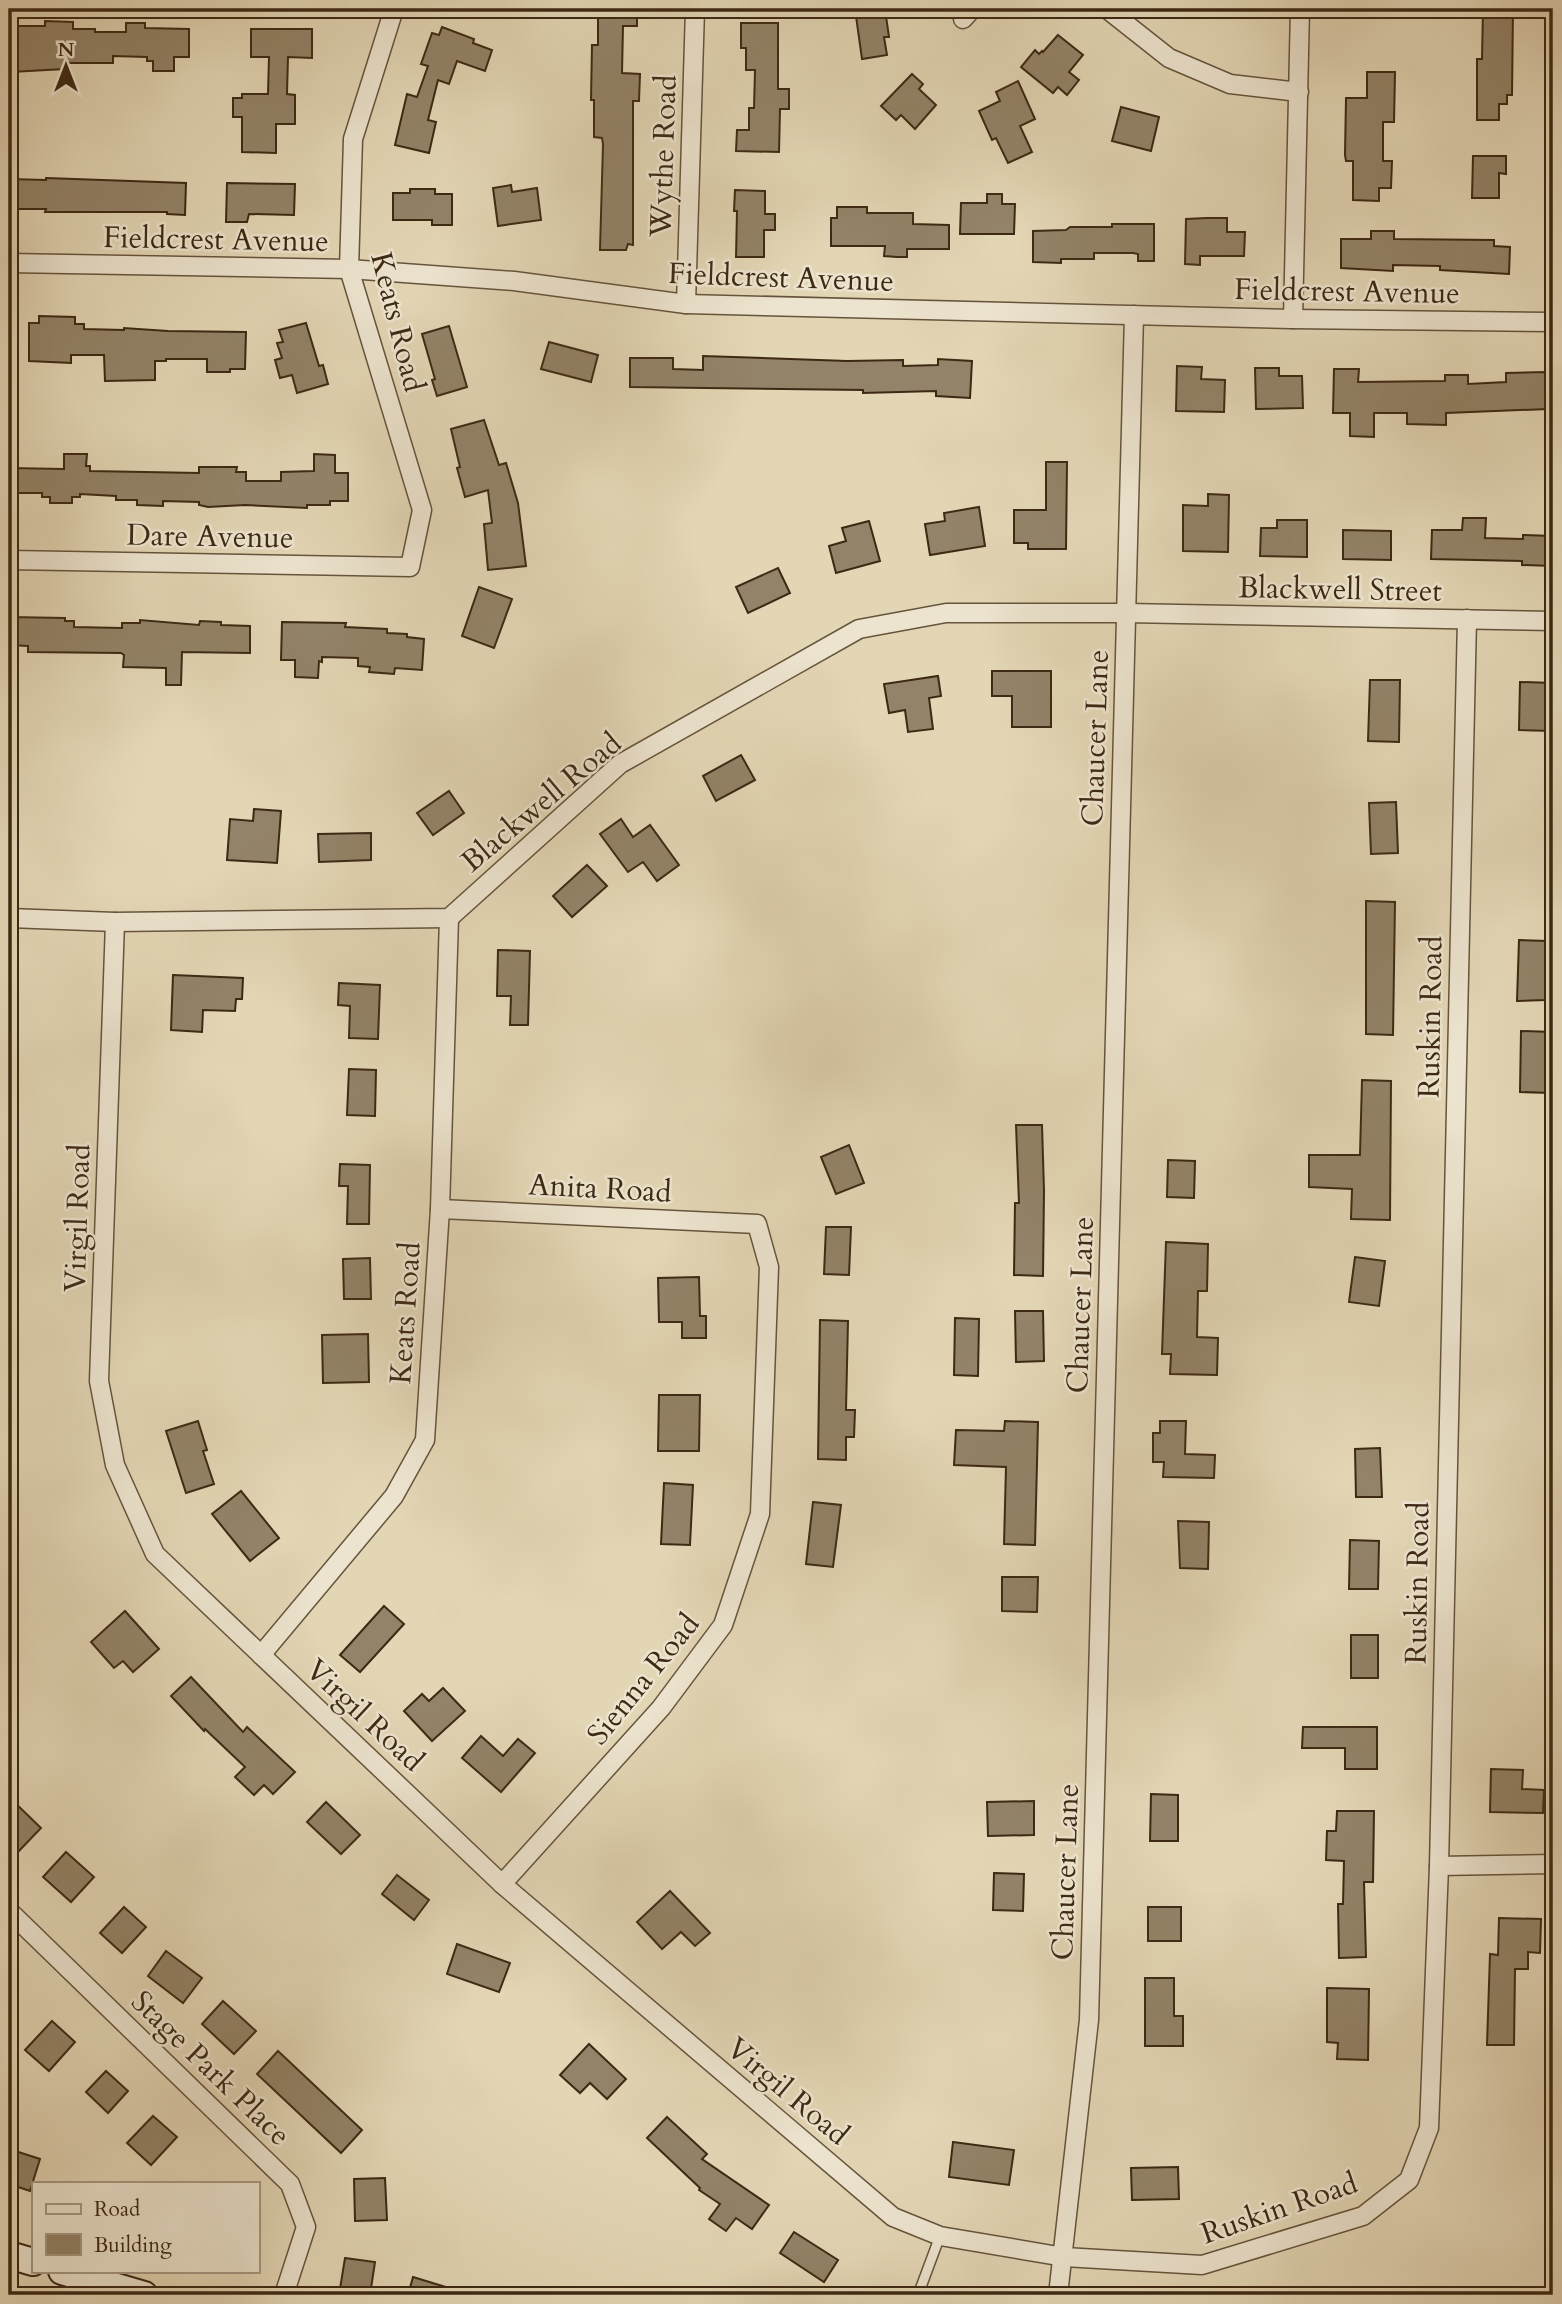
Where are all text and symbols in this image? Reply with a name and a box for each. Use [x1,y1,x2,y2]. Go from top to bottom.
north arrow [32,32,102,102]
text: N [58,37,75,63]
street label: Wythe Road [640,74,687,239]
street label: Fieldcrest Avenue [103,217,329,262]
street label: Keats Road [360,248,435,396]
street label: Fieldcrest Avenue [667,253,895,302]
street label: Fieldcrest Avenue [1234,269,1460,314]
street label: Dare Avenue [126,515,294,558]
street label: Blackwell Street [1238,567,1443,612]
street label: Chaucer Lane [1072,649,1119,827]
street label: Blackwell Road [452,723,630,882]
street label: Ruskin Road [1409,935,1452,1099]
street label: Virgil Road [54,1143,101,1293]
street label: Anita Road [527,1164,673,1213]
street label: Chaucer Lane [1057,1216,1104,1394]
street label: Keats Road [380,1241,431,1386]
street label: Ruskin Road [1396,1501,1439,1665]
street label: Sienna Road [578,1605,709,1754]
street label: Virgil Road [296,1650,433,1781]
street label: Chaucer Lane [1042,1783,1089,1961]
street label: Stage Park Place [122,1982,299,2155]
street label: Virgil Road [718,2028,858,2155]
street label: Ruskin Road [1196,2163,1363,2254]
legend [32,2182,259,2272]
text: Road [94,2195,140,2224]
text: Building [94,2231,172,2260]

